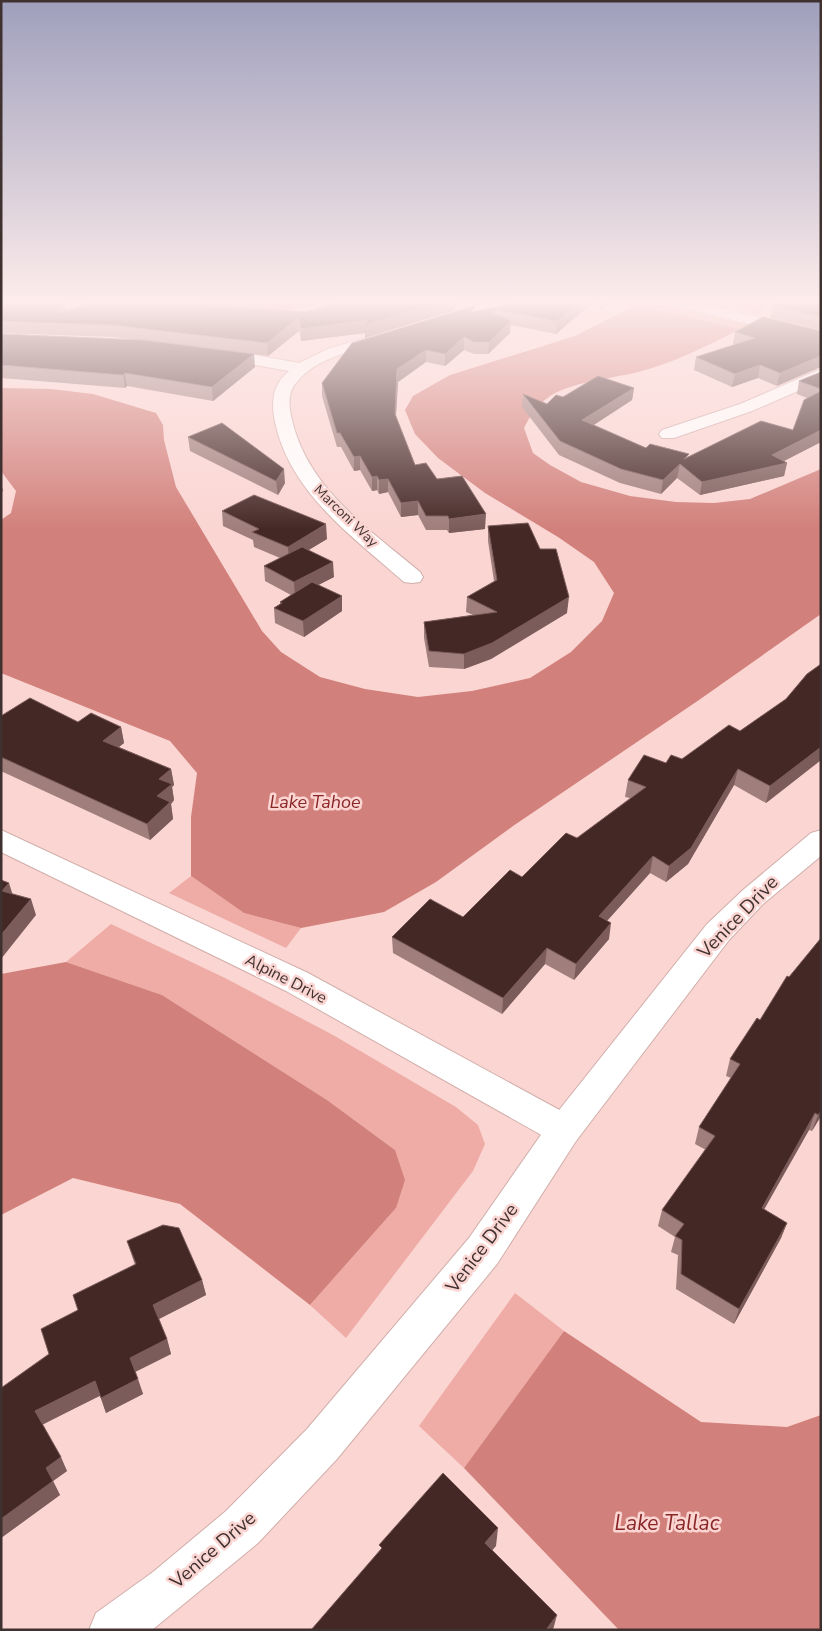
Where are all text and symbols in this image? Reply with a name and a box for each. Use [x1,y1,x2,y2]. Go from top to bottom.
street label: Marconi Way [310,481,383,552]
water label: Lake Tahoe [269,790,361,814]
street label: Venice Drive [691,870,784,965]
street label: Alpine Drive [241,949,331,1009]
street label: Venice Drive [439,1198,524,1299]
street label: Venice Drive [164,1505,262,1595]
water label: Lake Tallac [615,1509,720,1537]

